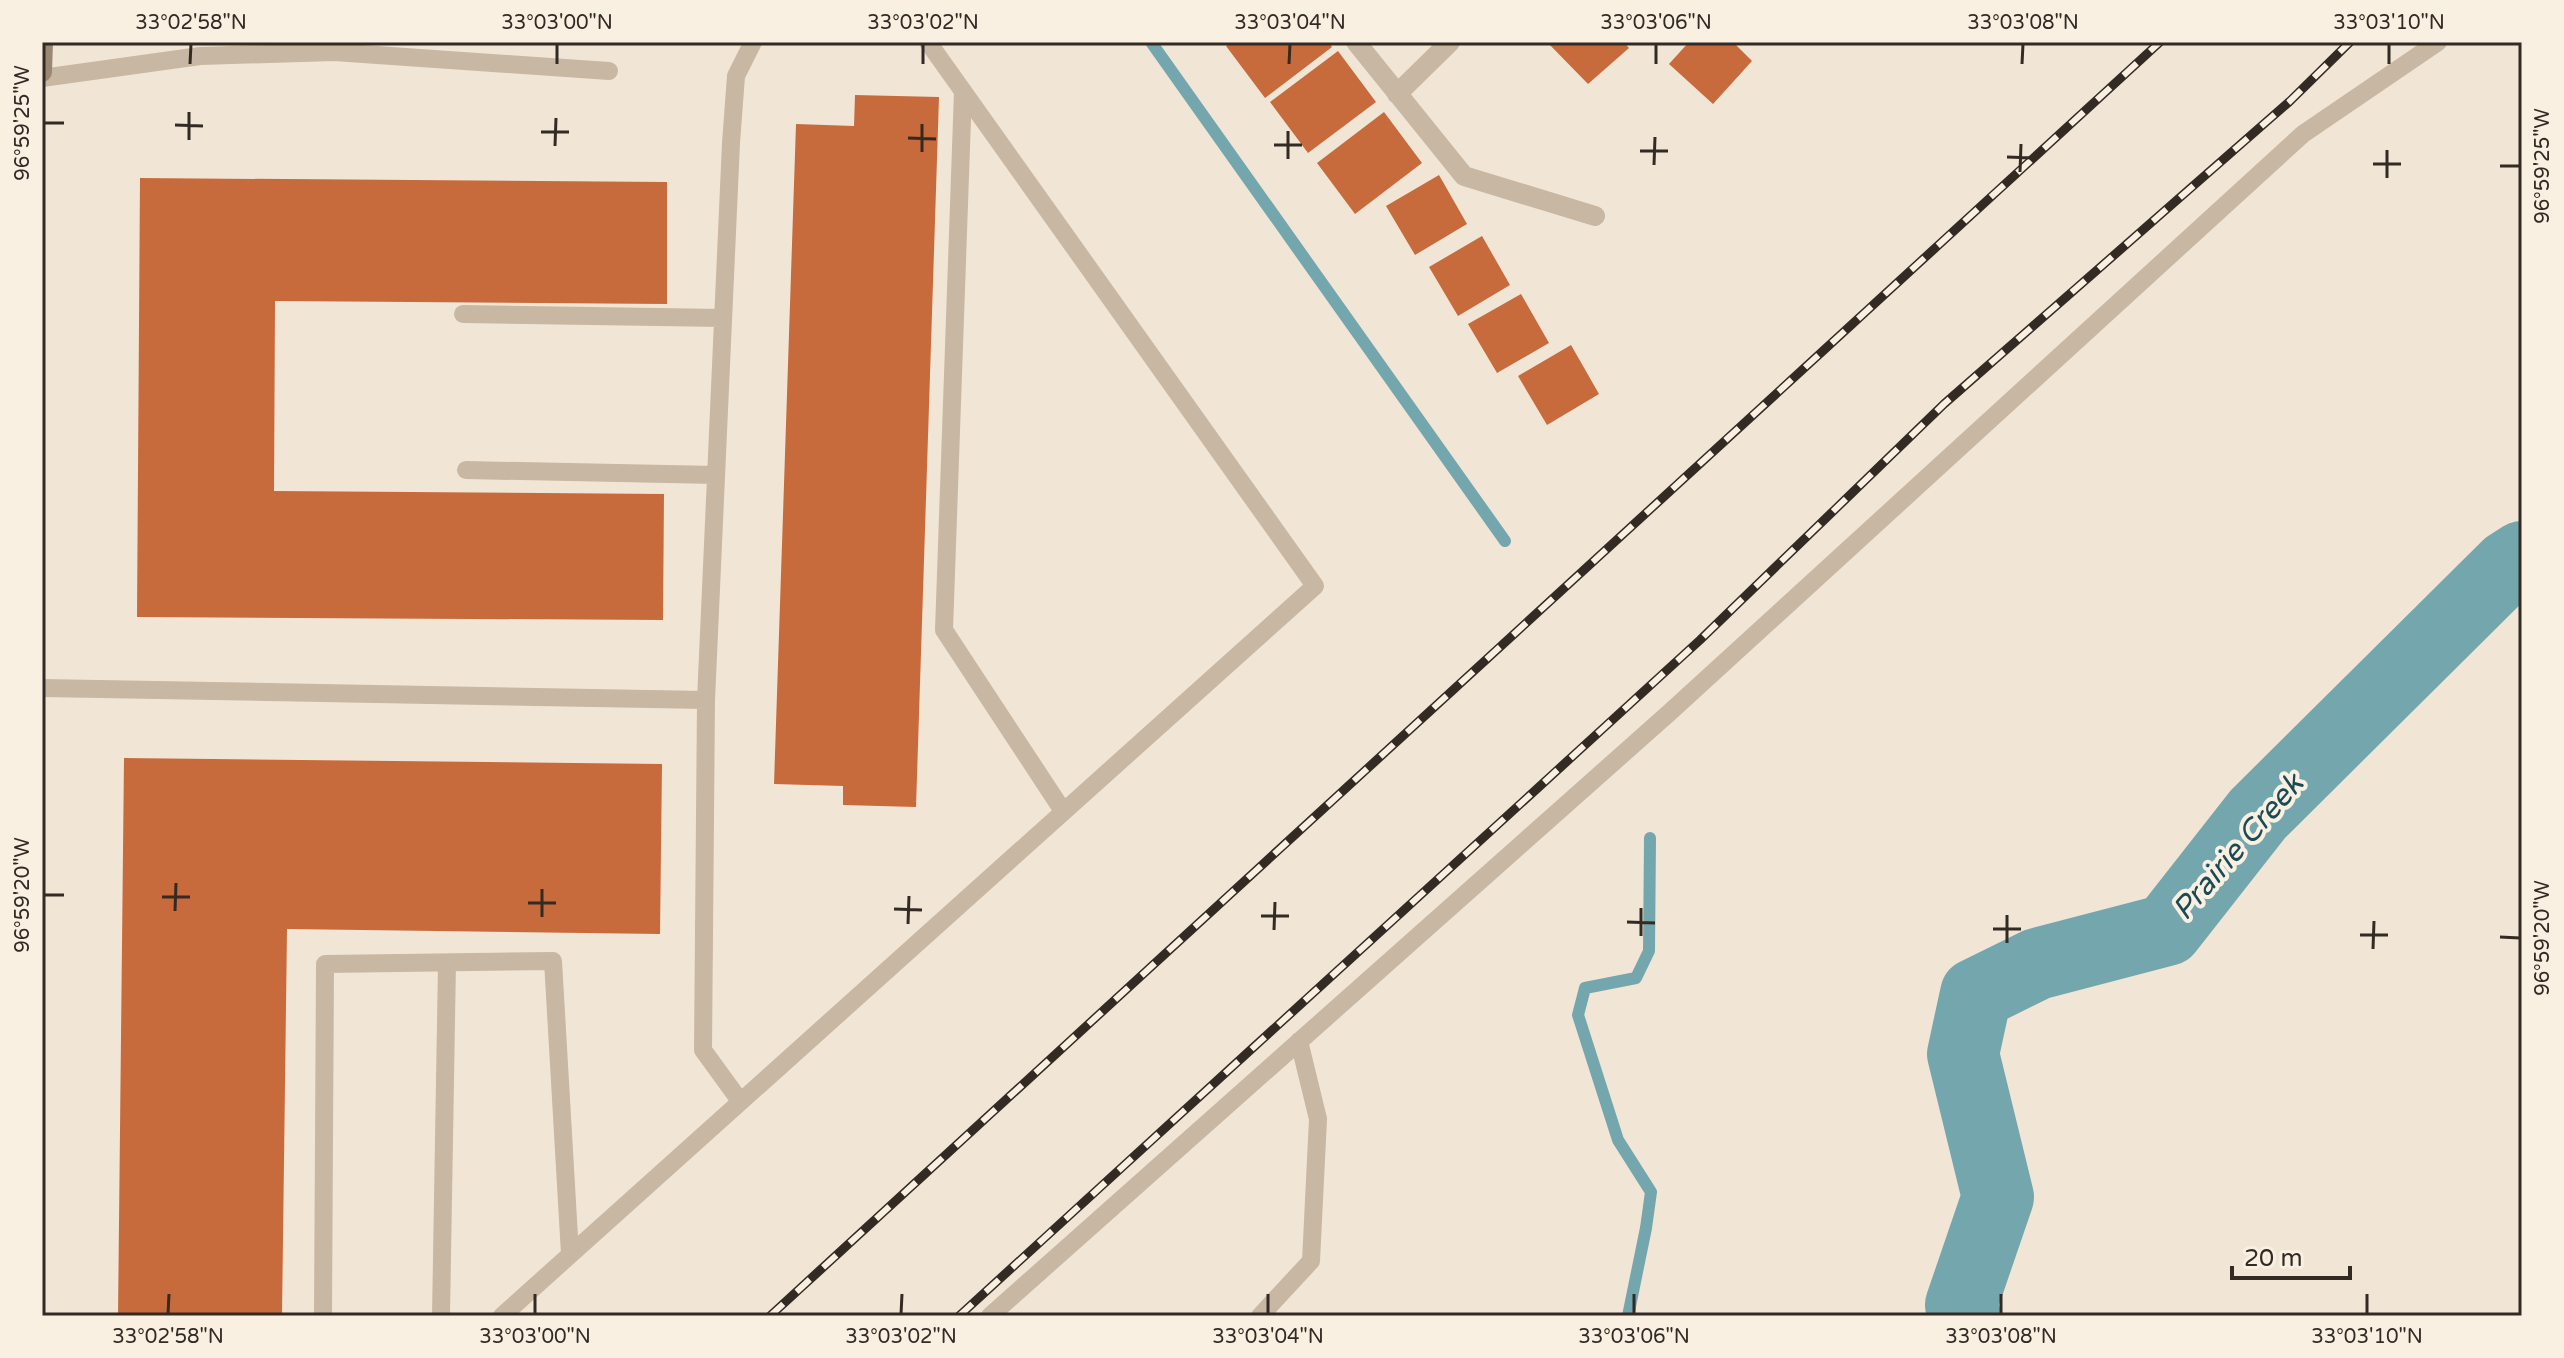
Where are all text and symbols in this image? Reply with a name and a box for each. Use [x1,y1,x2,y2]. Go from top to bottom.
text: 33°02'58"N [135,11,247,35]
text: 33°03'00"N [501,11,613,35]
text: 33°03'02"N [867,11,979,35]
text: 33°03'04"N [1234,11,1346,35]
text: 33°03'06"N [1600,11,1712,35]
text: 33°03'08"N [1967,11,2079,35]
text: 33°03'10"N [2333,11,2445,35]
text: 96°59'25"W [11,65,35,181]
text: 96°59'25"W [2531,108,2555,224]
water label: Prairie Creek [2165,764,2313,928]
text: 96°59'20"W [11,837,35,953]
text: 96°59'20"W [2531,880,2555,996]
scale bar [2232,1230,2350,1280]
text: 20 m [2244,1244,2302,1273]
text: 33°02'58"N [112,1325,224,1349]
text: 33°03'00"N [479,1325,591,1349]
text: 33°03'02"N [845,1325,957,1349]
text: 33°03'04"N [1212,1325,1324,1349]
text: 33°03'06"N [1578,1325,1690,1349]
text: 33°03'08"N [1945,1325,2057,1349]
text: 33°03'10"N [2311,1325,2423,1349]

